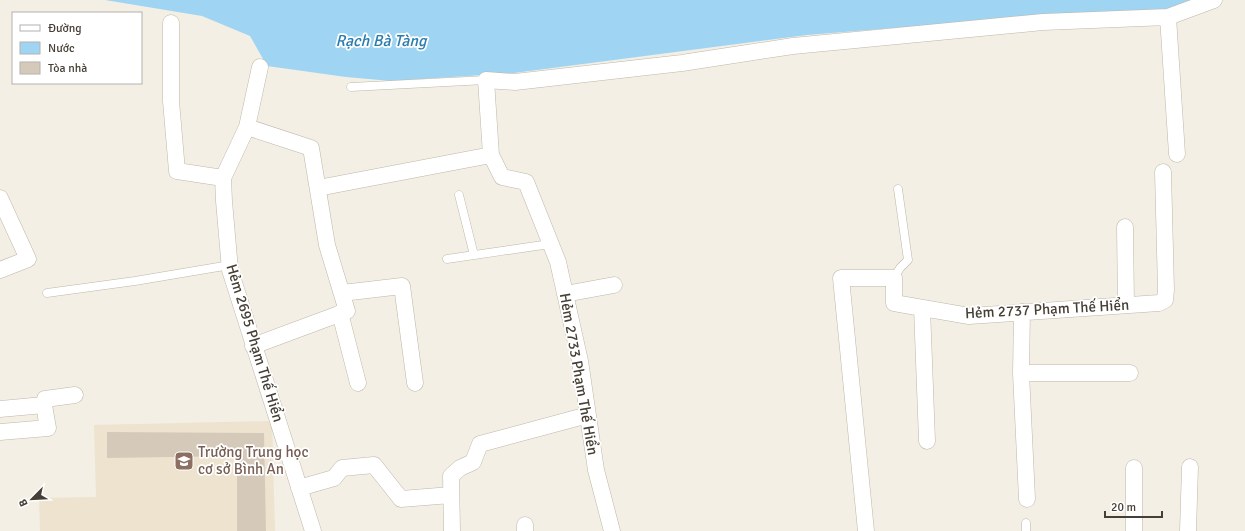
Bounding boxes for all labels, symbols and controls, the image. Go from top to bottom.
legend [12,12,142,84]
text: Đường [48,21,82,36]
water label: Rạch Bà Tàng [336,31,428,51]
text: Nước [48,41,75,56]
text: Tòa nhà [48,61,87,76]
street label: Hẻm 2695 Phạm Thế Hiển [222,262,288,424]
street label: Hẻm 2733 Phạm Thế Hiển [556,292,602,456]
street label: Hẻm 2737 Phạm Thế Hiển [964,296,1130,322]
place label: Trường Trung học cơ sở Bình An [198,443,308,478]
school or university icon: Trường Trung học cơ sở Bình An [173,450,195,472]
north arrow [12,479,52,519]
scale bar [1105,493,1162,519]
text: B [16,497,31,509]
text: 20 m [1111,500,1136,515]

